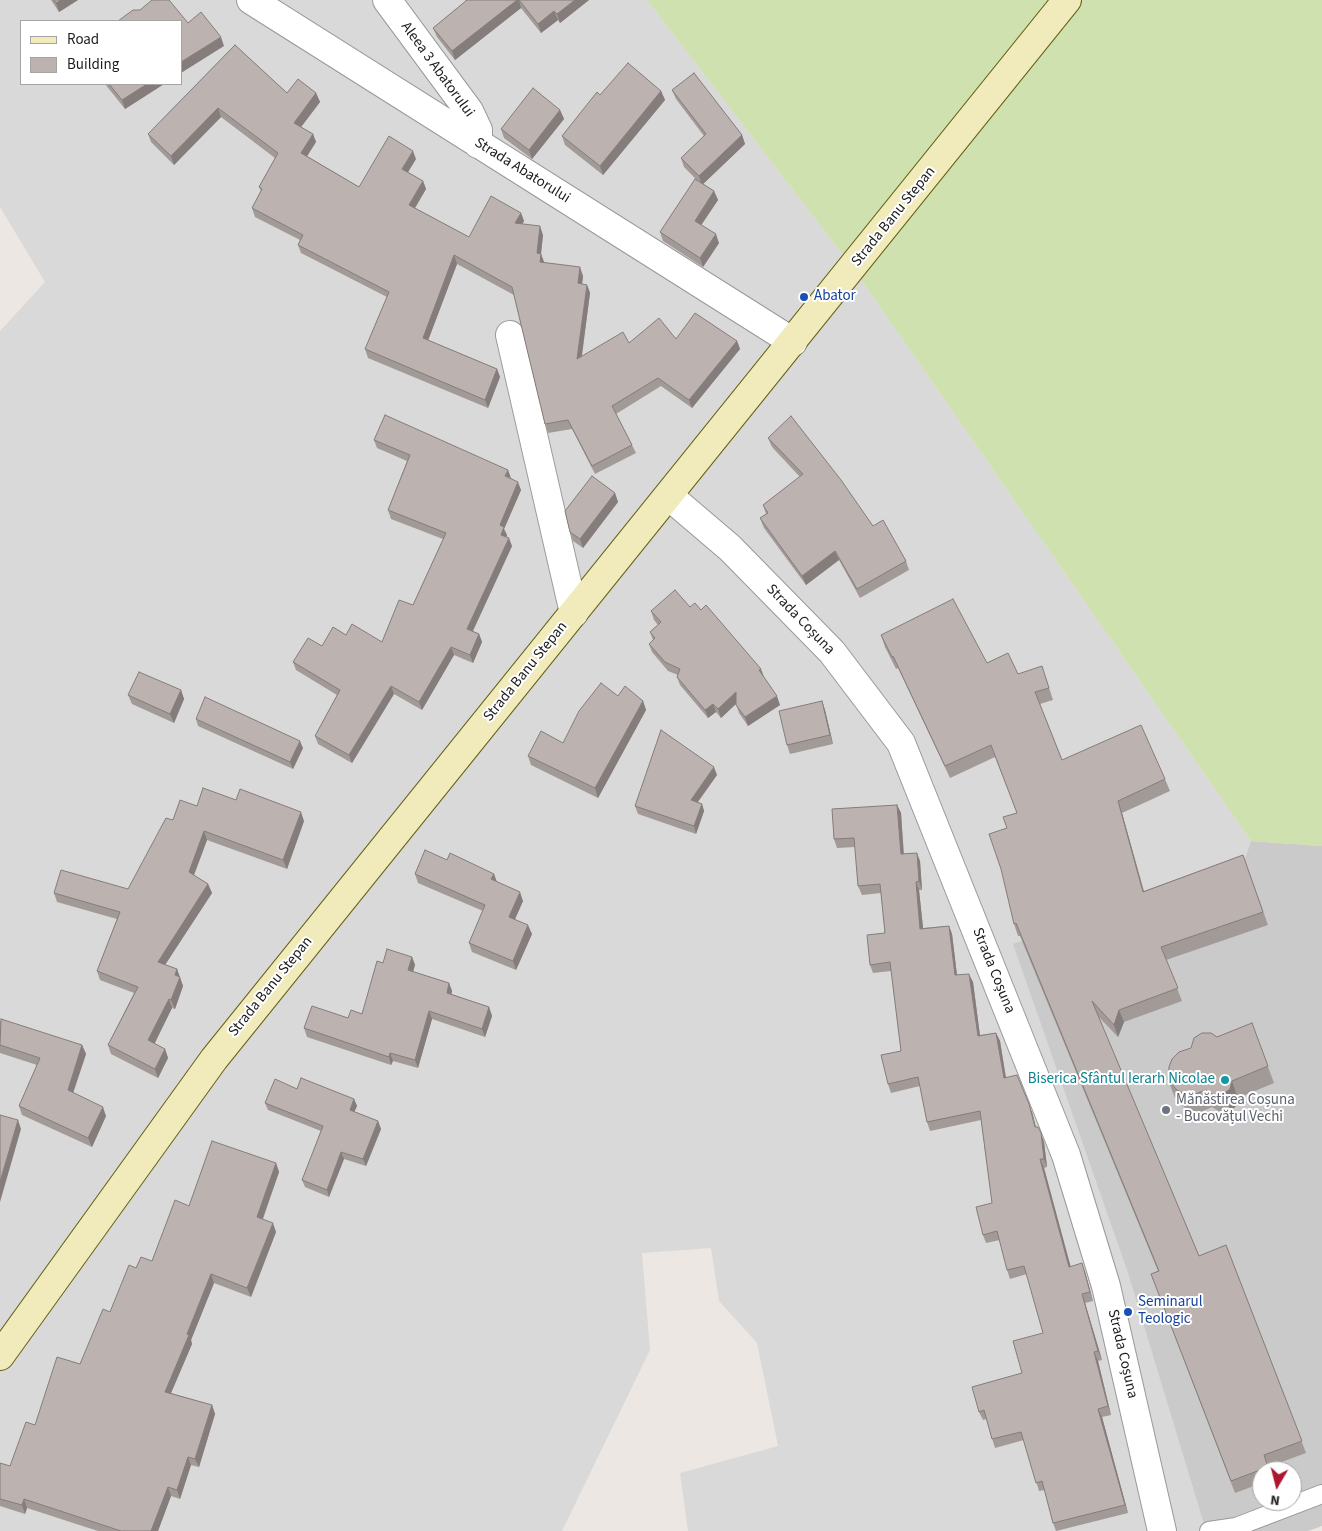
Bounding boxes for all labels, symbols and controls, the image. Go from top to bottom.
street label: Aleea 3 Abatorului [396,19,478,121]
legend [20,20,182,85]
text: Road [67,29,99,50]
text: Building [67,54,119,75]
street label: Strada Abatorului [471,134,573,208]
street label: Strada Banu Stepan [848,163,940,271]
place label: Abator [814,288,856,306]
marker: Abator [798,291,810,303]
street label: Strada Coșuna [762,581,838,659]
street label: Strada Banu Stepan [480,618,572,726]
street label: Strada Coșuna [968,925,1018,1017]
street label: Strada Banu Stepan [225,933,317,1041]
place label: Biserica Sfântul Ierarh Nicolae [1028,1071,1215,1089]
marker: Biserica Sfântul Ierarh Nicolae [1219,1074,1231,1086]
place label: Mănăstirea Coșuna - Bucovățul Vechi [1176,1092,1295,1127]
marker: Mănăstirea Coșuna - Bucovățul Vechi [1160,1104,1172,1116]
place label: Seminarul Teologic [1138,1294,1203,1329]
marker: Seminarul Teologic [1122,1306,1134,1318]
street label: Strada Coșuna [1103,1308,1141,1400]
north arrow [1252,1461,1302,1511]
text: N [1269,1489,1281,1510]

